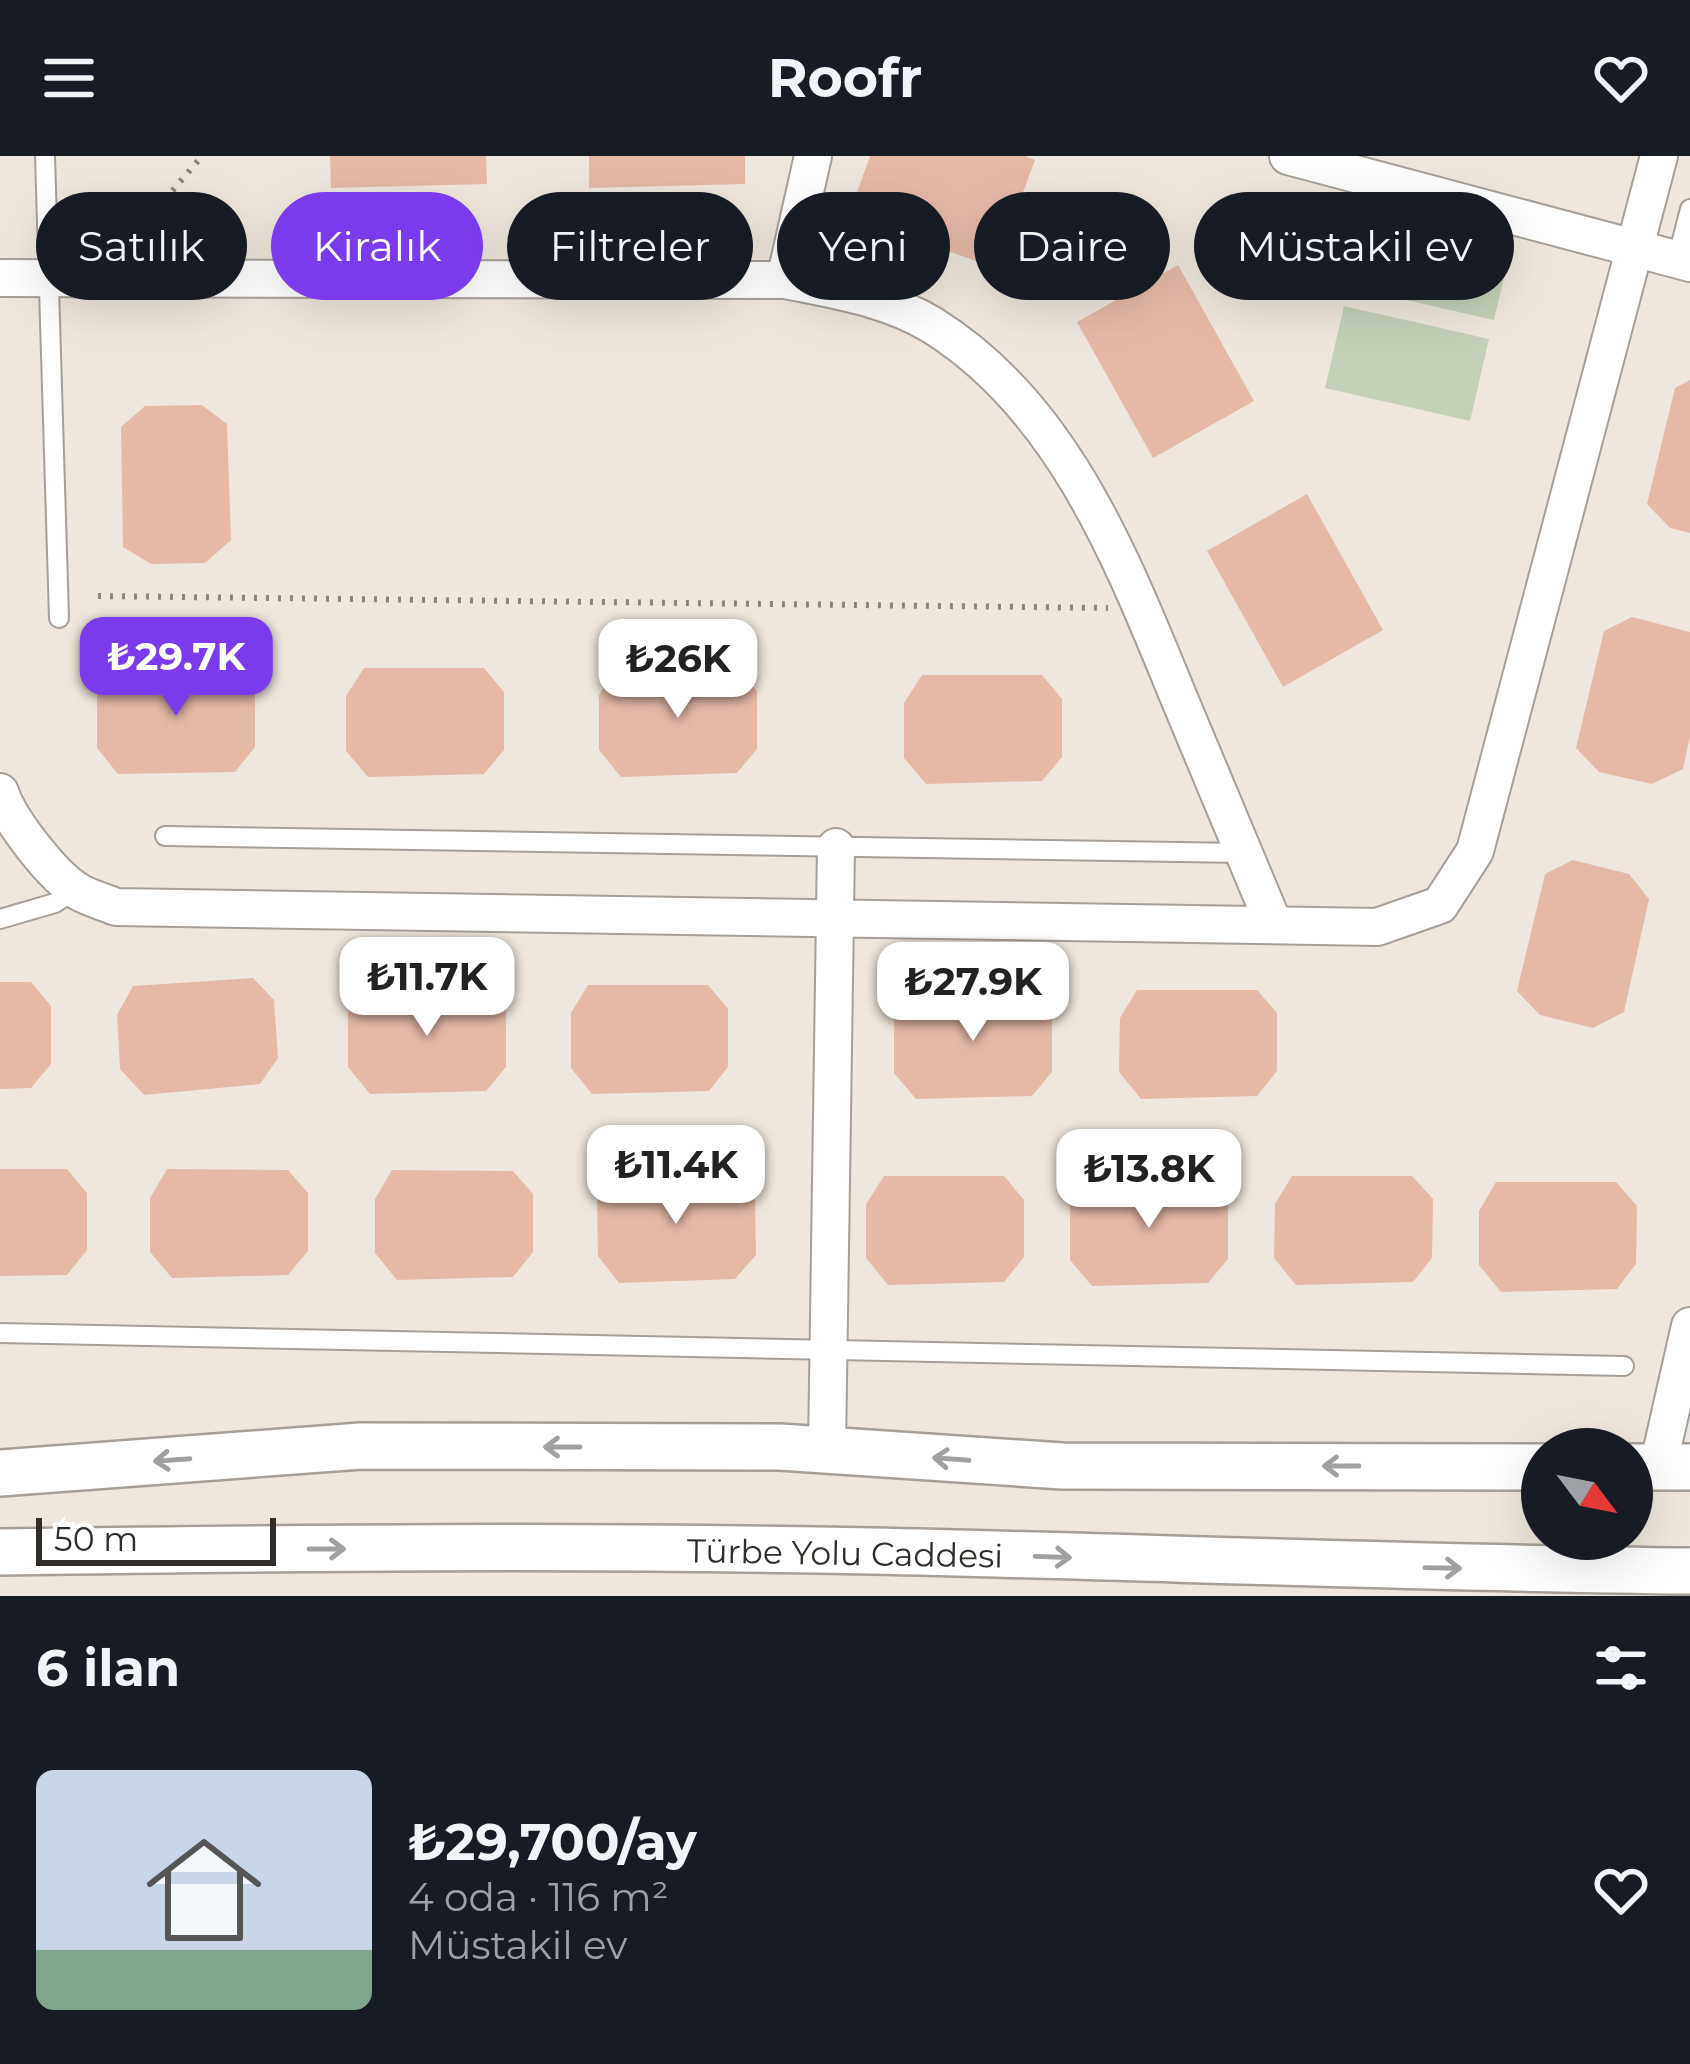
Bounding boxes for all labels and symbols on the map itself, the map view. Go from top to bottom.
pin: ₺29.7K [78,617,274,719]
pin: ₺26K [607,619,749,721]
pin: ₺11.7K [329,937,525,1039]
pin: ₺27.9K [875,942,1071,1044]
pin: ₺11.4K [578,1125,774,1227]
pin: ₺13.8K [1051,1129,1247,1231]
north arrow [1521,1428,1653,1560]
one-way arrow [543,1435,582,1458]
one-way arrow [932,1447,971,1470]
one-way arrow [153,1449,192,1472]
one-way arrow [1322,1455,1361,1477]
scale bar [36,1512,276,1565]
street label: Türbe Yolu Caddesi [687,1530,1003,1576]
one-way arrow [307,1538,346,1560]
one-way arrow [1033,1546,1072,1569]
one-way arrow [1423,1557,1462,1580]

